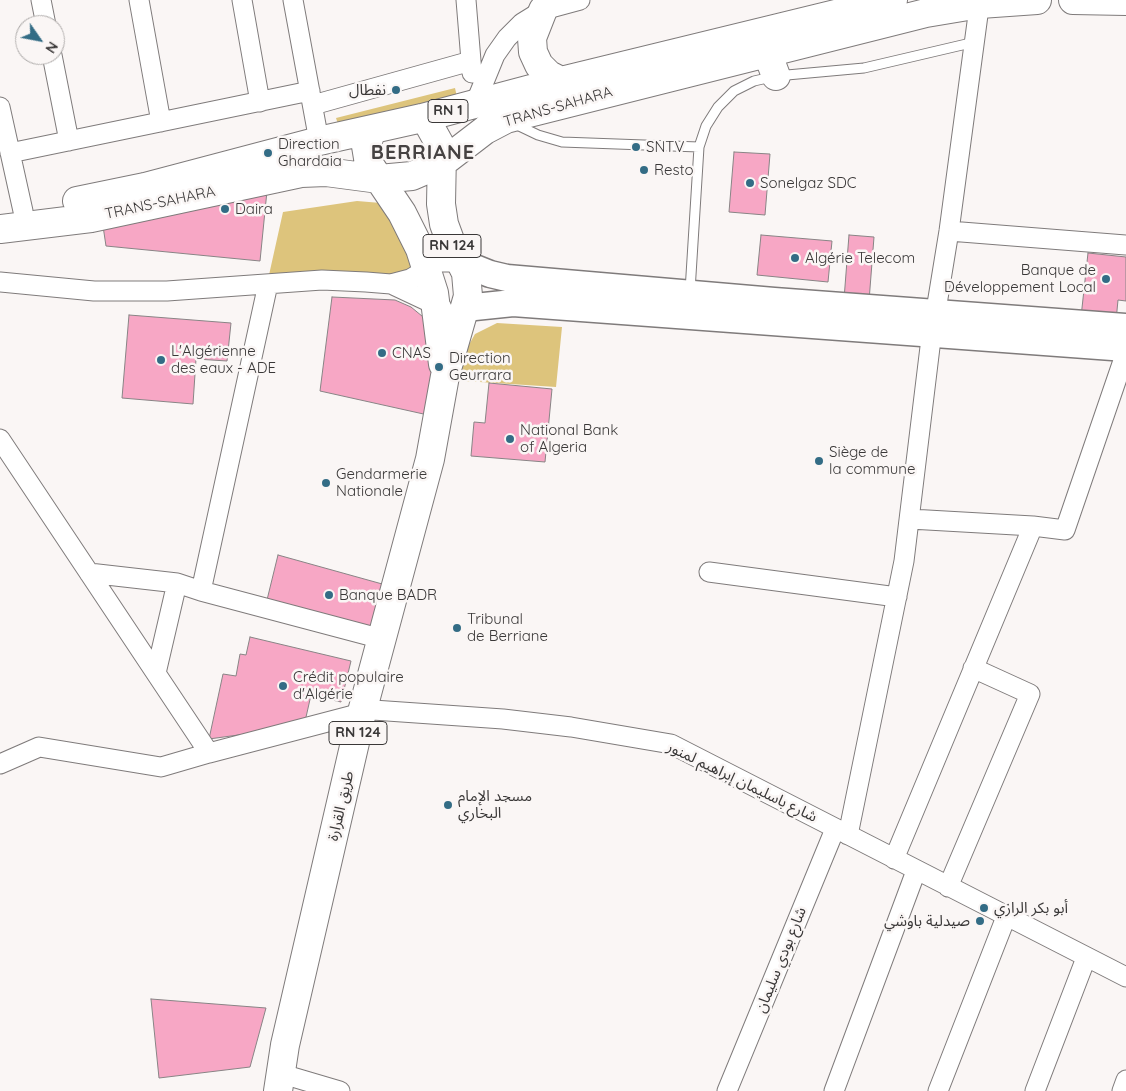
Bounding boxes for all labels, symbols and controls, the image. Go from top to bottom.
north arrow [15,15,65,65]
text: N [41,38,62,57]
place label: نفطال [349,81,386,99]
street label: TRANS-SAHARA [501,83,615,131]
marker: نفطال [390,84,402,96]
road number: RN 1 [428,100,468,122]
place label: Direction Ghardaia [278,135,342,170]
place label: SNTV [646,138,685,156]
district label: BERRIANE [370,141,476,165]
marker: SNTV [630,141,642,153]
marker: Direction Ghardaia [262,147,274,159]
place label: Resto [654,161,694,179]
marker: Resto [638,164,650,176]
place label: Sonelgaz SDC [760,174,857,192]
marker: Sonelgaz SDC [744,177,756,189]
street label: TRANS-SAHARA [103,183,217,223]
place label: Daira [235,200,273,218]
marker: Daira [219,203,231,215]
road number: RN 124 [423,235,481,258]
place label: Algérie Telecom [805,249,915,267]
marker: Algérie Telecom [789,252,801,264]
place label: Banque de Développement Local [944,261,1096,296]
marker: Banque de Développement Local [1100,273,1112,285]
place label: L'Algérienne des eaux - ADE [171,342,276,377]
place label: CNAS [392,344,431,362]
marker: CNAS [376,347,388,359]
place label: Direction Geurrara [449,349,512,384]
marker: L'Algérienne des eaux - ADE [155,354,167,366]
marker: Direction Geurrara [433,361,445,373]
place label: National Bank of Algeria [520,421,618,456]
marker: National Bank of Algeria [504,433,516,445]
place label: Siège de la commune [829,443,916,478]
marker: Siège de la commune [813,455,825,467]
place label: Gendarmerie Nationale [336,465,427,500]
marker: Gendarmerie Nationale [320,477,332,489]
place label: Banque BADR [339,586,437,604]
marker: Banque BADR [323,589,335,601]
place label: Tribunal de Berriane [467,610,548,645]
marker: Tribunal de Berriane [451,622,463,634]
place label: Crédit populaire d'Algérie [293,668,404,703]
marker: Crédit populaire d'Algérie [277,680,289,692]
road number: RN 124 [329,721,387,744]
street label: شارع باسليمان إبراهيم لمنور [664,738,820,826]
street label: طريق القرارة [324,769,358,843]
place label: مسجد الإمام البخاري [458,787,532,822]
marker: مسجد الإمام البخاري [442,799,454,811]
place label: أبو بكر الرازي [994,899,1068,917]
marker: أبو بكر الرازي [978,902,990,914]
street label: شارع بودي سليمان [752,905,810,1015]
place label: صيدلية باوشي [884,912,970,930]
marker: صيدلية باوشي [974,915,986,927]

